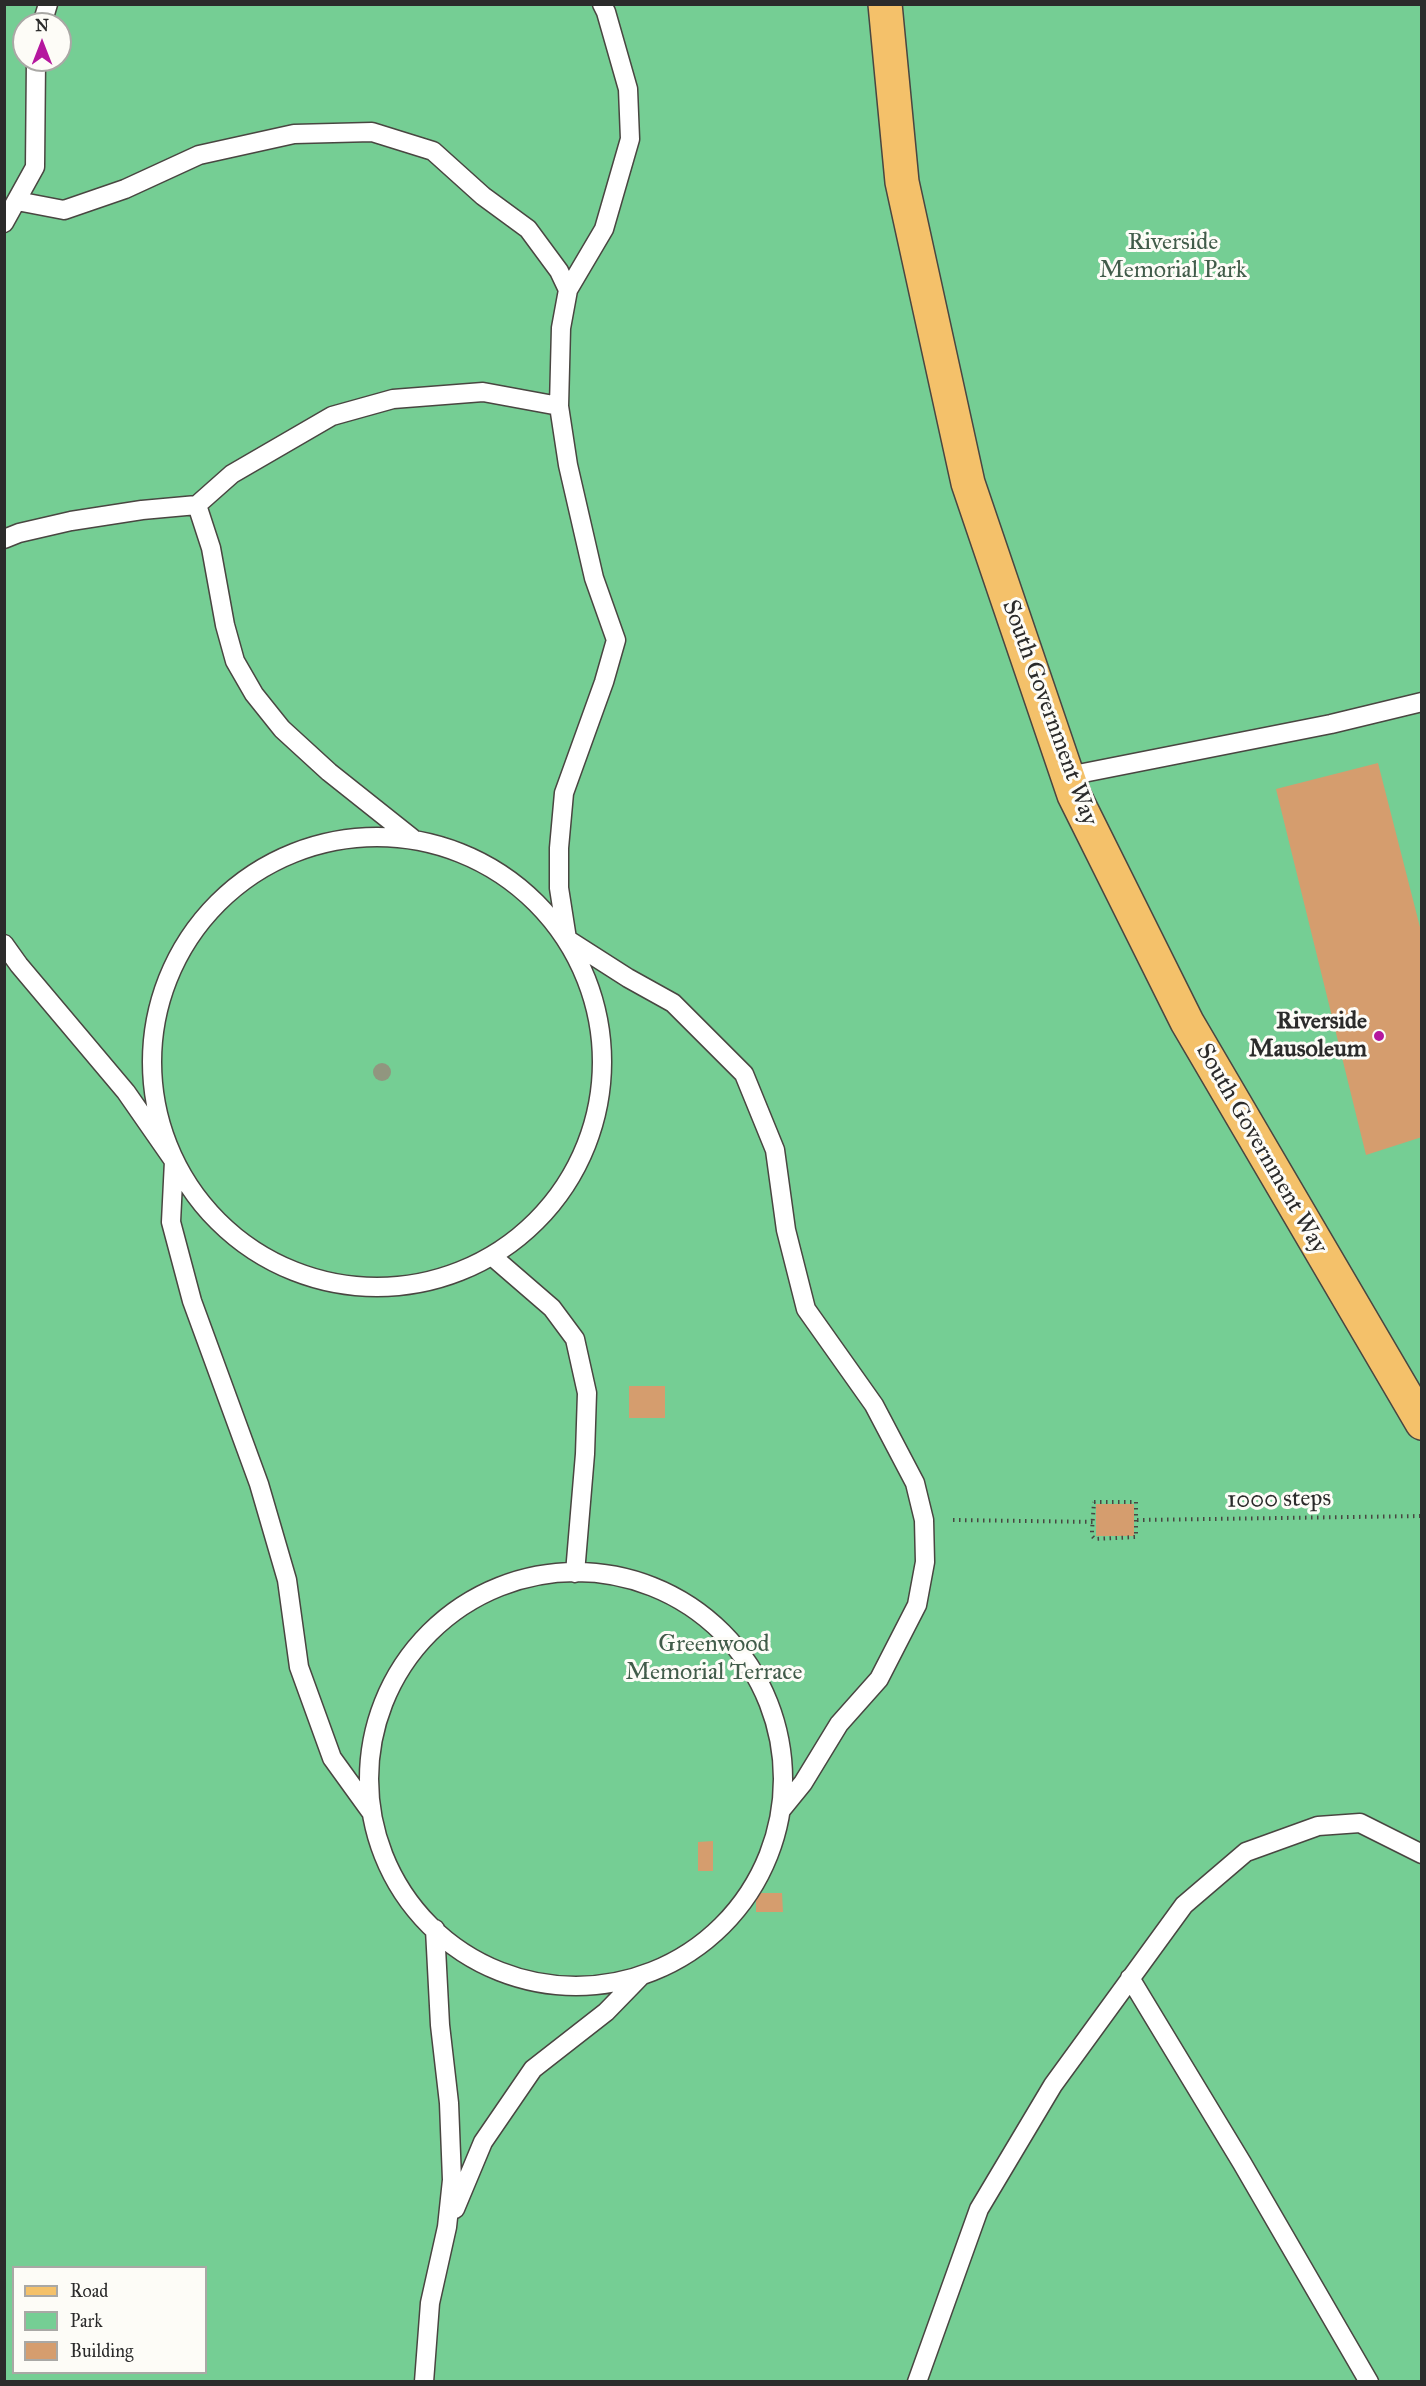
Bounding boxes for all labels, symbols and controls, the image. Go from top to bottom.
north arrow [12,12,72,72]
text: N [35,16,49,35]
park label: Riverside Memorial Park [1099,229,1247,285]
street label: South Government Way [995,596,1103,830]
place label: Riverside Mausoleum [1249,1008,1367,1064]
marker: Riverside Mausoleum [1372,1029,1386,1043]
street label: South Government Way [1189,1039,1333,1259]
street label: 1000 steps [1227,1485,1331,1515]
park label: Greenwood Memorial Terrace [626,1631,802,1687]
legend [12,2266,207,2374]
text: Road [70,2280,108,2302]
text: Park [70,2310,103,2332]
text: Building [70,2340,133,2362]

